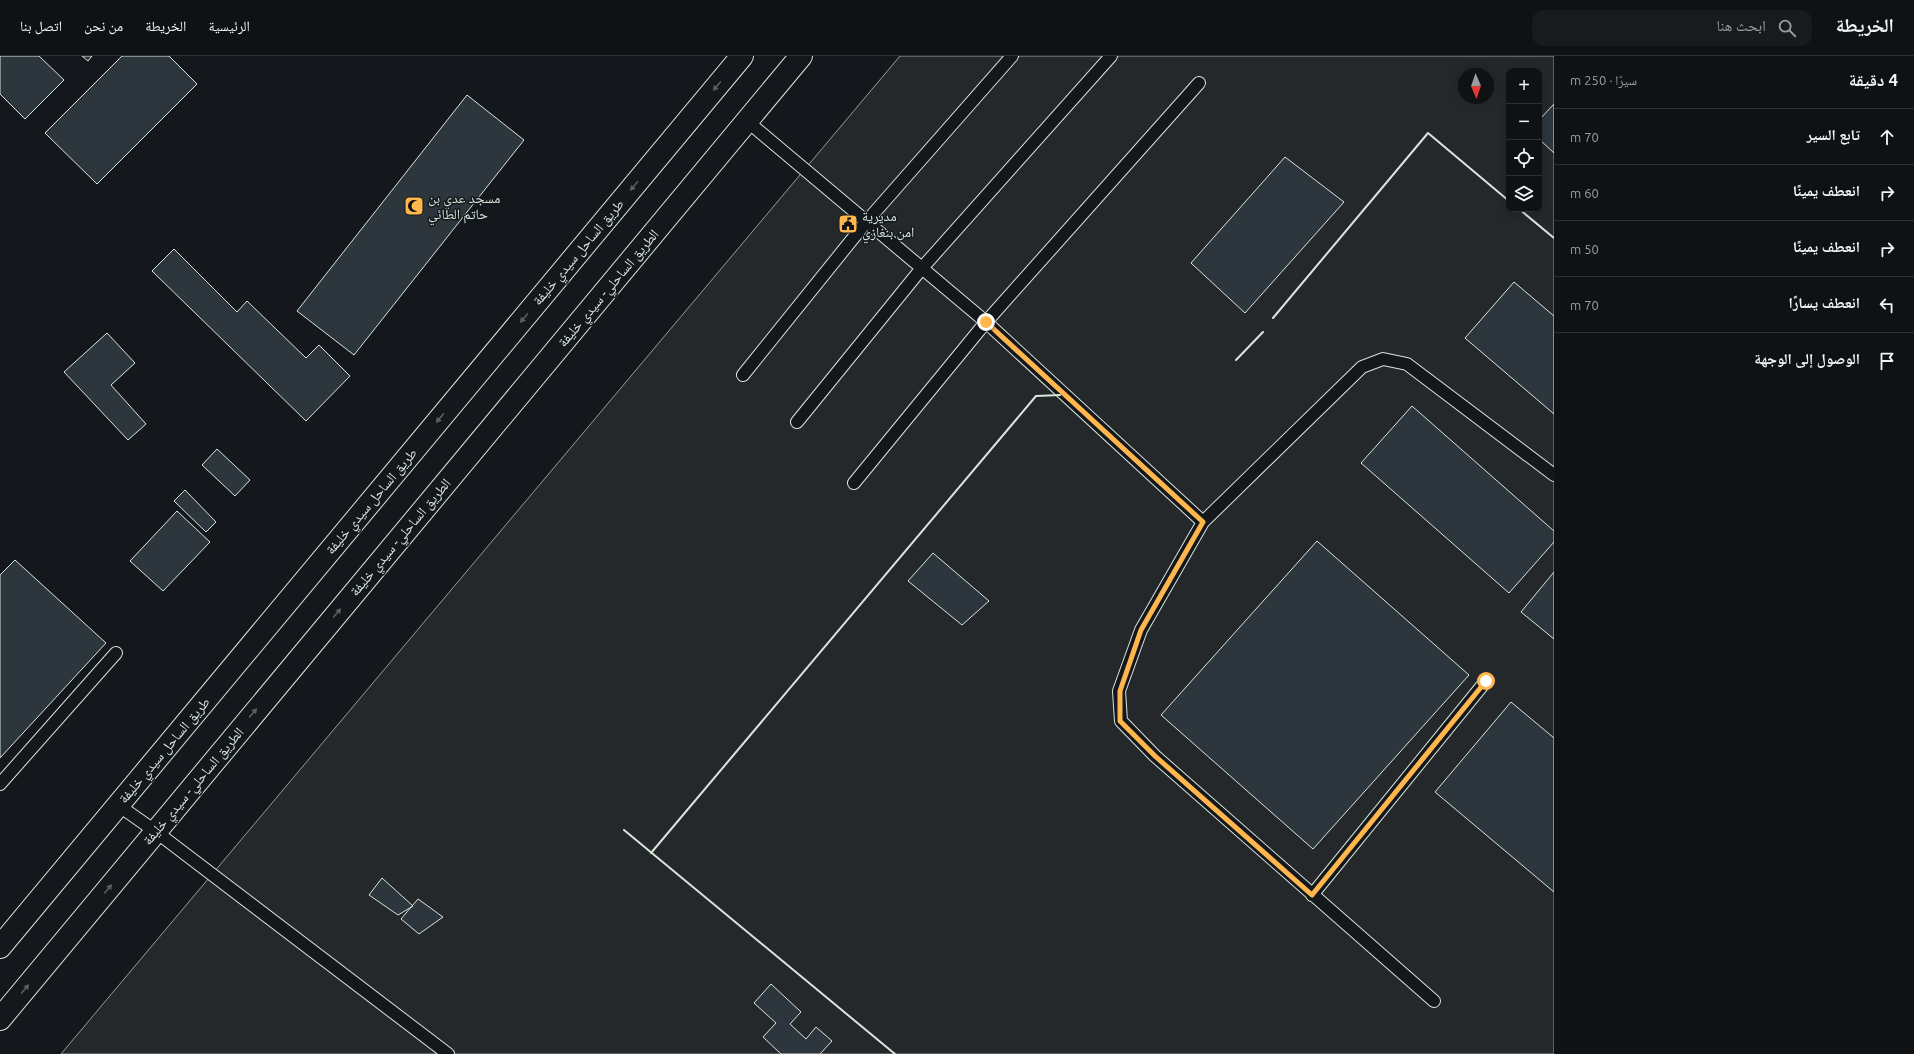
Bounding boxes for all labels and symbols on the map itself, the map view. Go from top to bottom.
north arrow [1458,68,1494,104]
one-way arrow [712,81,721,91]
one-way arrow [629,180,638,191]
place label: مسجد عدي بن حاتم الطائي [428,190,500,226]
mosque icon: مسجد عدي بن حاتم الطائي [403,195,425,217]
street label: طريق الساحل سيدي خليفة [529,196,630,310]
place label: مديرية امن بنغازي [862,208,914,244]
public building icon: مديرية امن بنغازي [837,213,859,235]
street label: الطريق الساحلي- سيدي خليفة [554,226,664,352]
one-way arrow [519,313,528,323]
route end [977,313,995,331]
one-way arrow [436,413,445,423]
street label: طريق الساحل سيدي خليفة [322,445,423,559]
street label: الطريق الساحلي- سيدي خليفة [346,475,456,601]
one-way arrow [332,608,341,619]
route start [1477,672,1495,690]
street label: طريق الساحل سيدي خليفة [115,694,216,808]
one-way arrow [249,708,258,719]
street label: الطريق الساحلي- سيدي خليفة [139,724,249,850]
one-way arrow [103,883,112,894]
one-way arrow [20,984,29,994]

